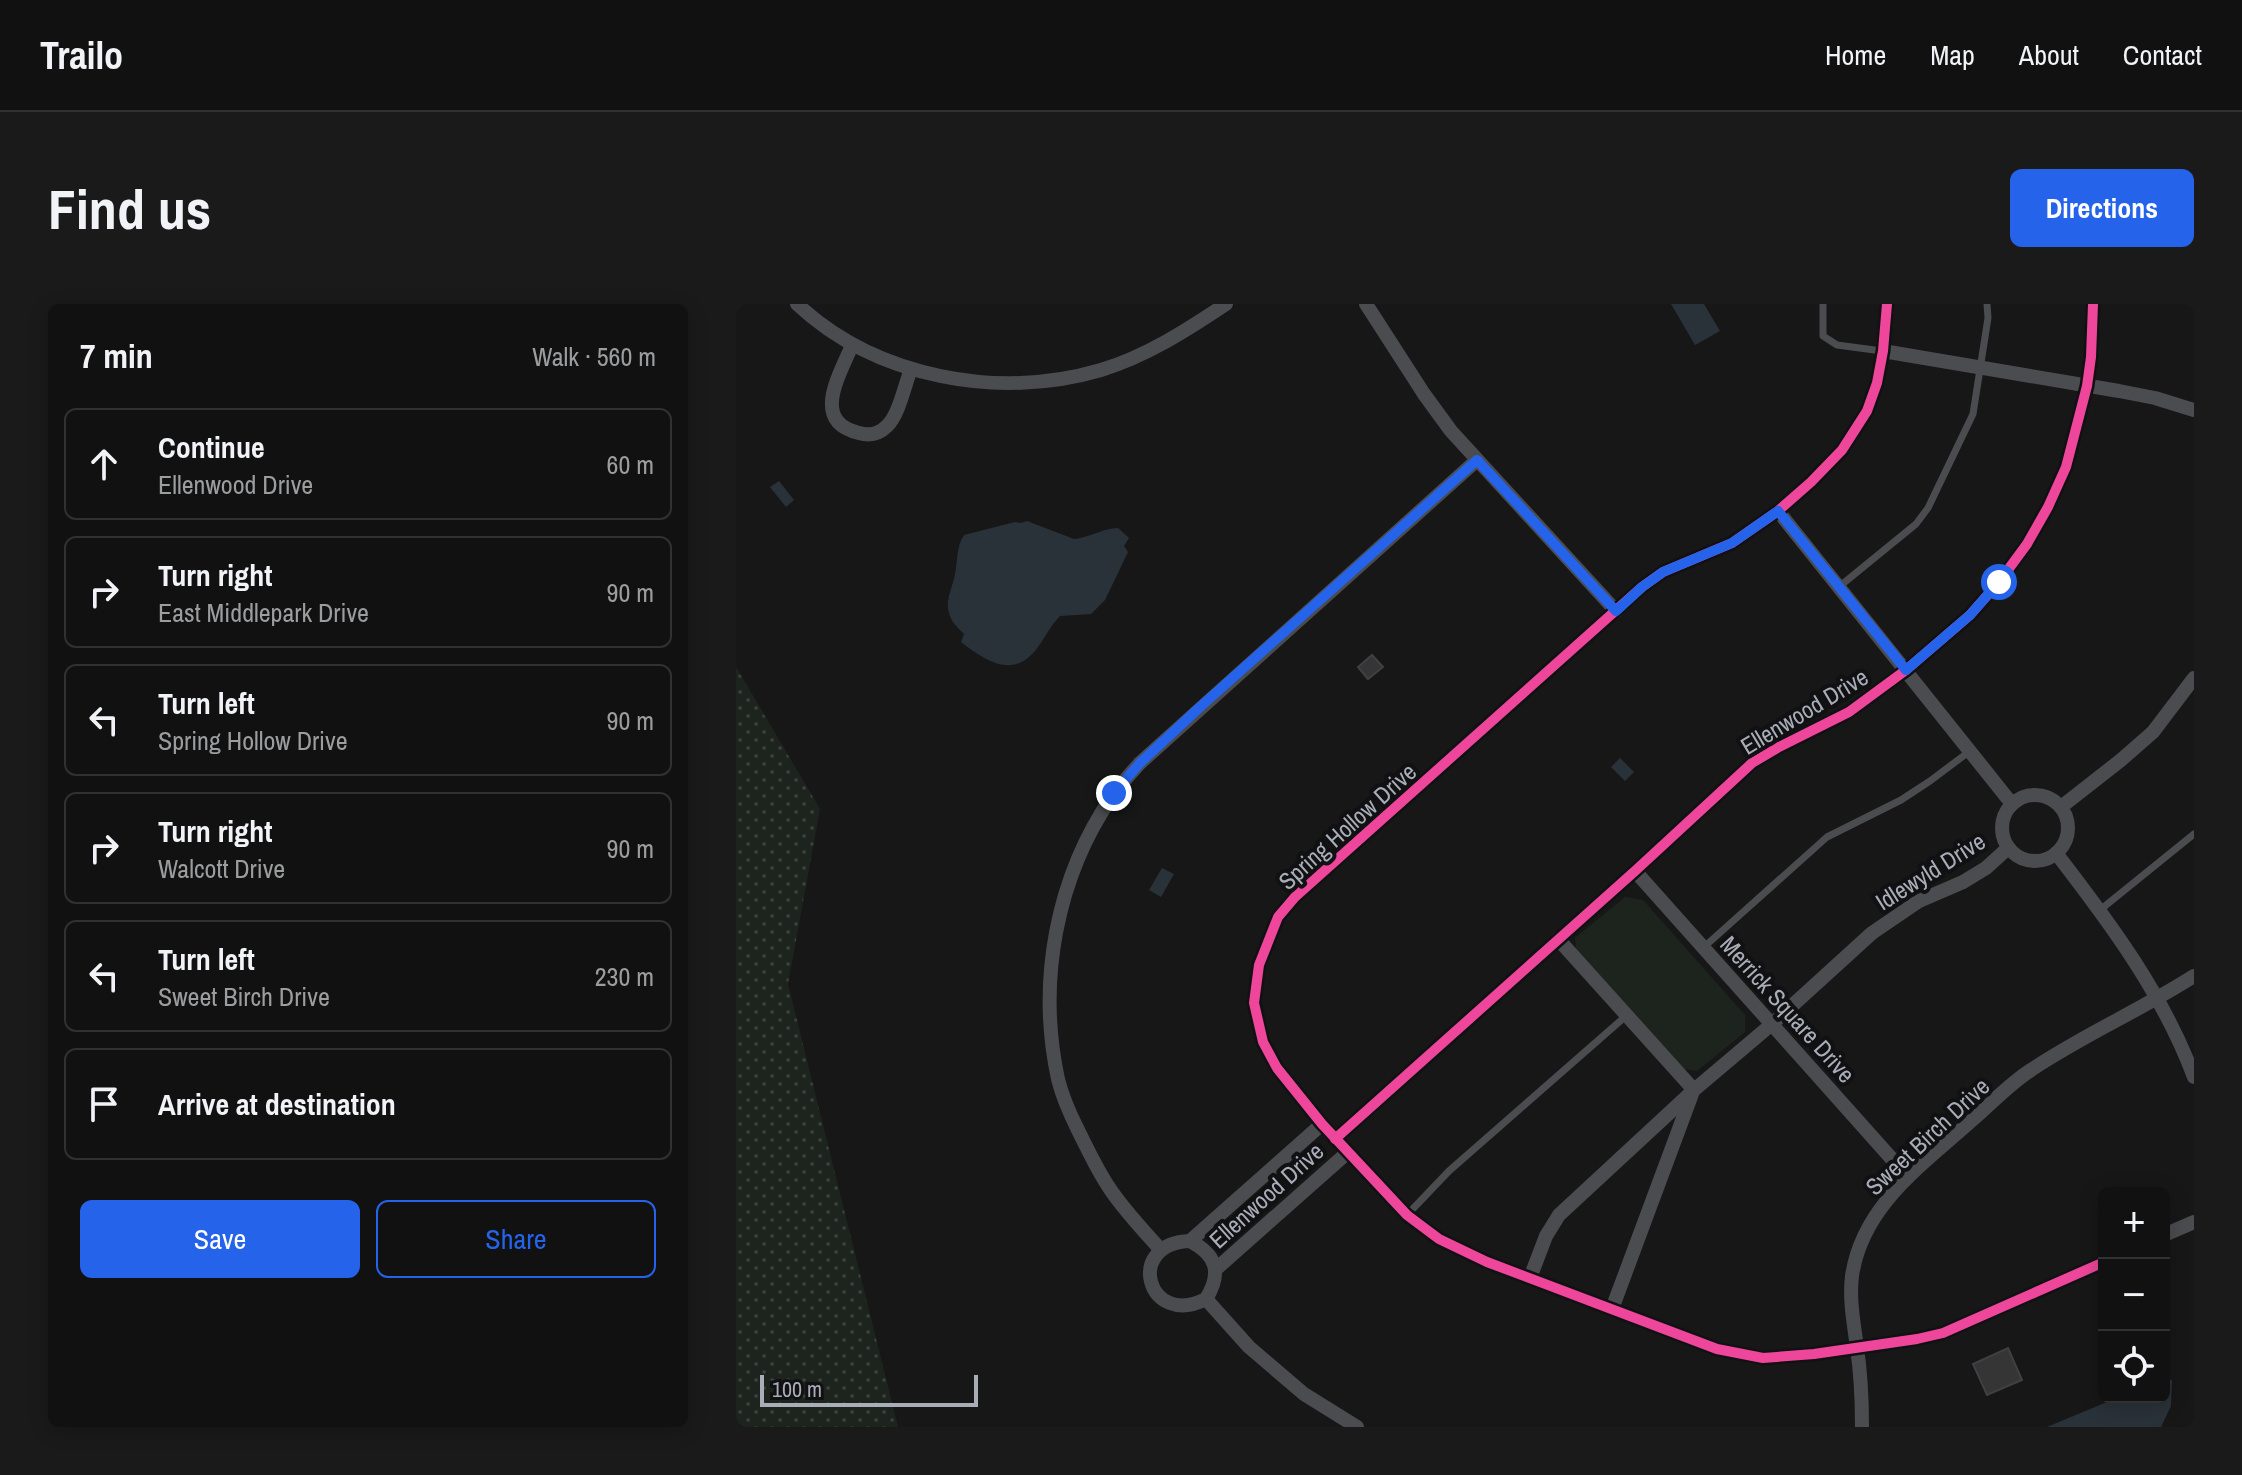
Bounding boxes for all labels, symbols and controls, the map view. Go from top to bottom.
text: Trailo [40,30,123,81]
text: Home [1825,36,1886,74]
text: Map [1930,36,1975,74]
text: About [2019,36,2079,74]
text: Contact [2123,36,2202,74]
button: Directions [2010,169,2194,247]
text: Find us [48,171,211,246]
text: 7 min [80,333,153,379]
text: Walk · 560 m [532,339,656,374]
text: Continue [158,427,265,467]
icon: ahead [82,442,126,486]
text: 60 m [607,447,654,482]
text: Ellenwood Drive [158,467,313,502]
text: Turn right [158,555,272,595]
route start [1981,564,2017,600]
icon: right [82,570,126,614]
text: 90 m [607,575,654,610]
text: East Middlepark Drive [158,595,369,630]
street label: Ellenwood Drive [1734,660,1874,762]
text: Turn left [158,683,255,723]
icon: left [82,698,126,742]
text: 90 m [607,703,654,738]
text: Spring Hollow Drive [158,723,348,758]
street label: Spring Hollow Drive [1271,756,1423,896]
route end [1096,775,1132,811]
text: Turn right [158,811,272,851]
street label: Idlewyld Drive [1869,825,1991,917]
icon: right [82,826,126,870]
text: 90 m [607,831,654,866]
text: Walcott Drive [158,851,285,886]
street label: Merrick Square Drive [1714,929,1862,1089]
text: Turn left [158,939,255,979]
icon: left [82,954,126,998]
text: 230 m [595,959,654,994]
text: Sweet Birch Drive [158,979,330,1014]
street label: Sweet Birch Drive [1858,1070,1996,1202]
icon: arrive [82,1082,126,1126]
text: Arrive at destination [158,1084,396,1124]
street label: Ellenwood Drive [1202,1135,1330,1255]
map controls [2098,1187,2170,1403]
button: + [2098,1187,2170,1259]
button: Save [80,1200,360,1278]
button: Share [376,1200,656,1278]
button: − [2098,1259,2170,1331]
button: locate [2098,1331,2170,1403]
scale bar [760,1371,978,1407]
text: 100 m [772,1374,822,1404]

